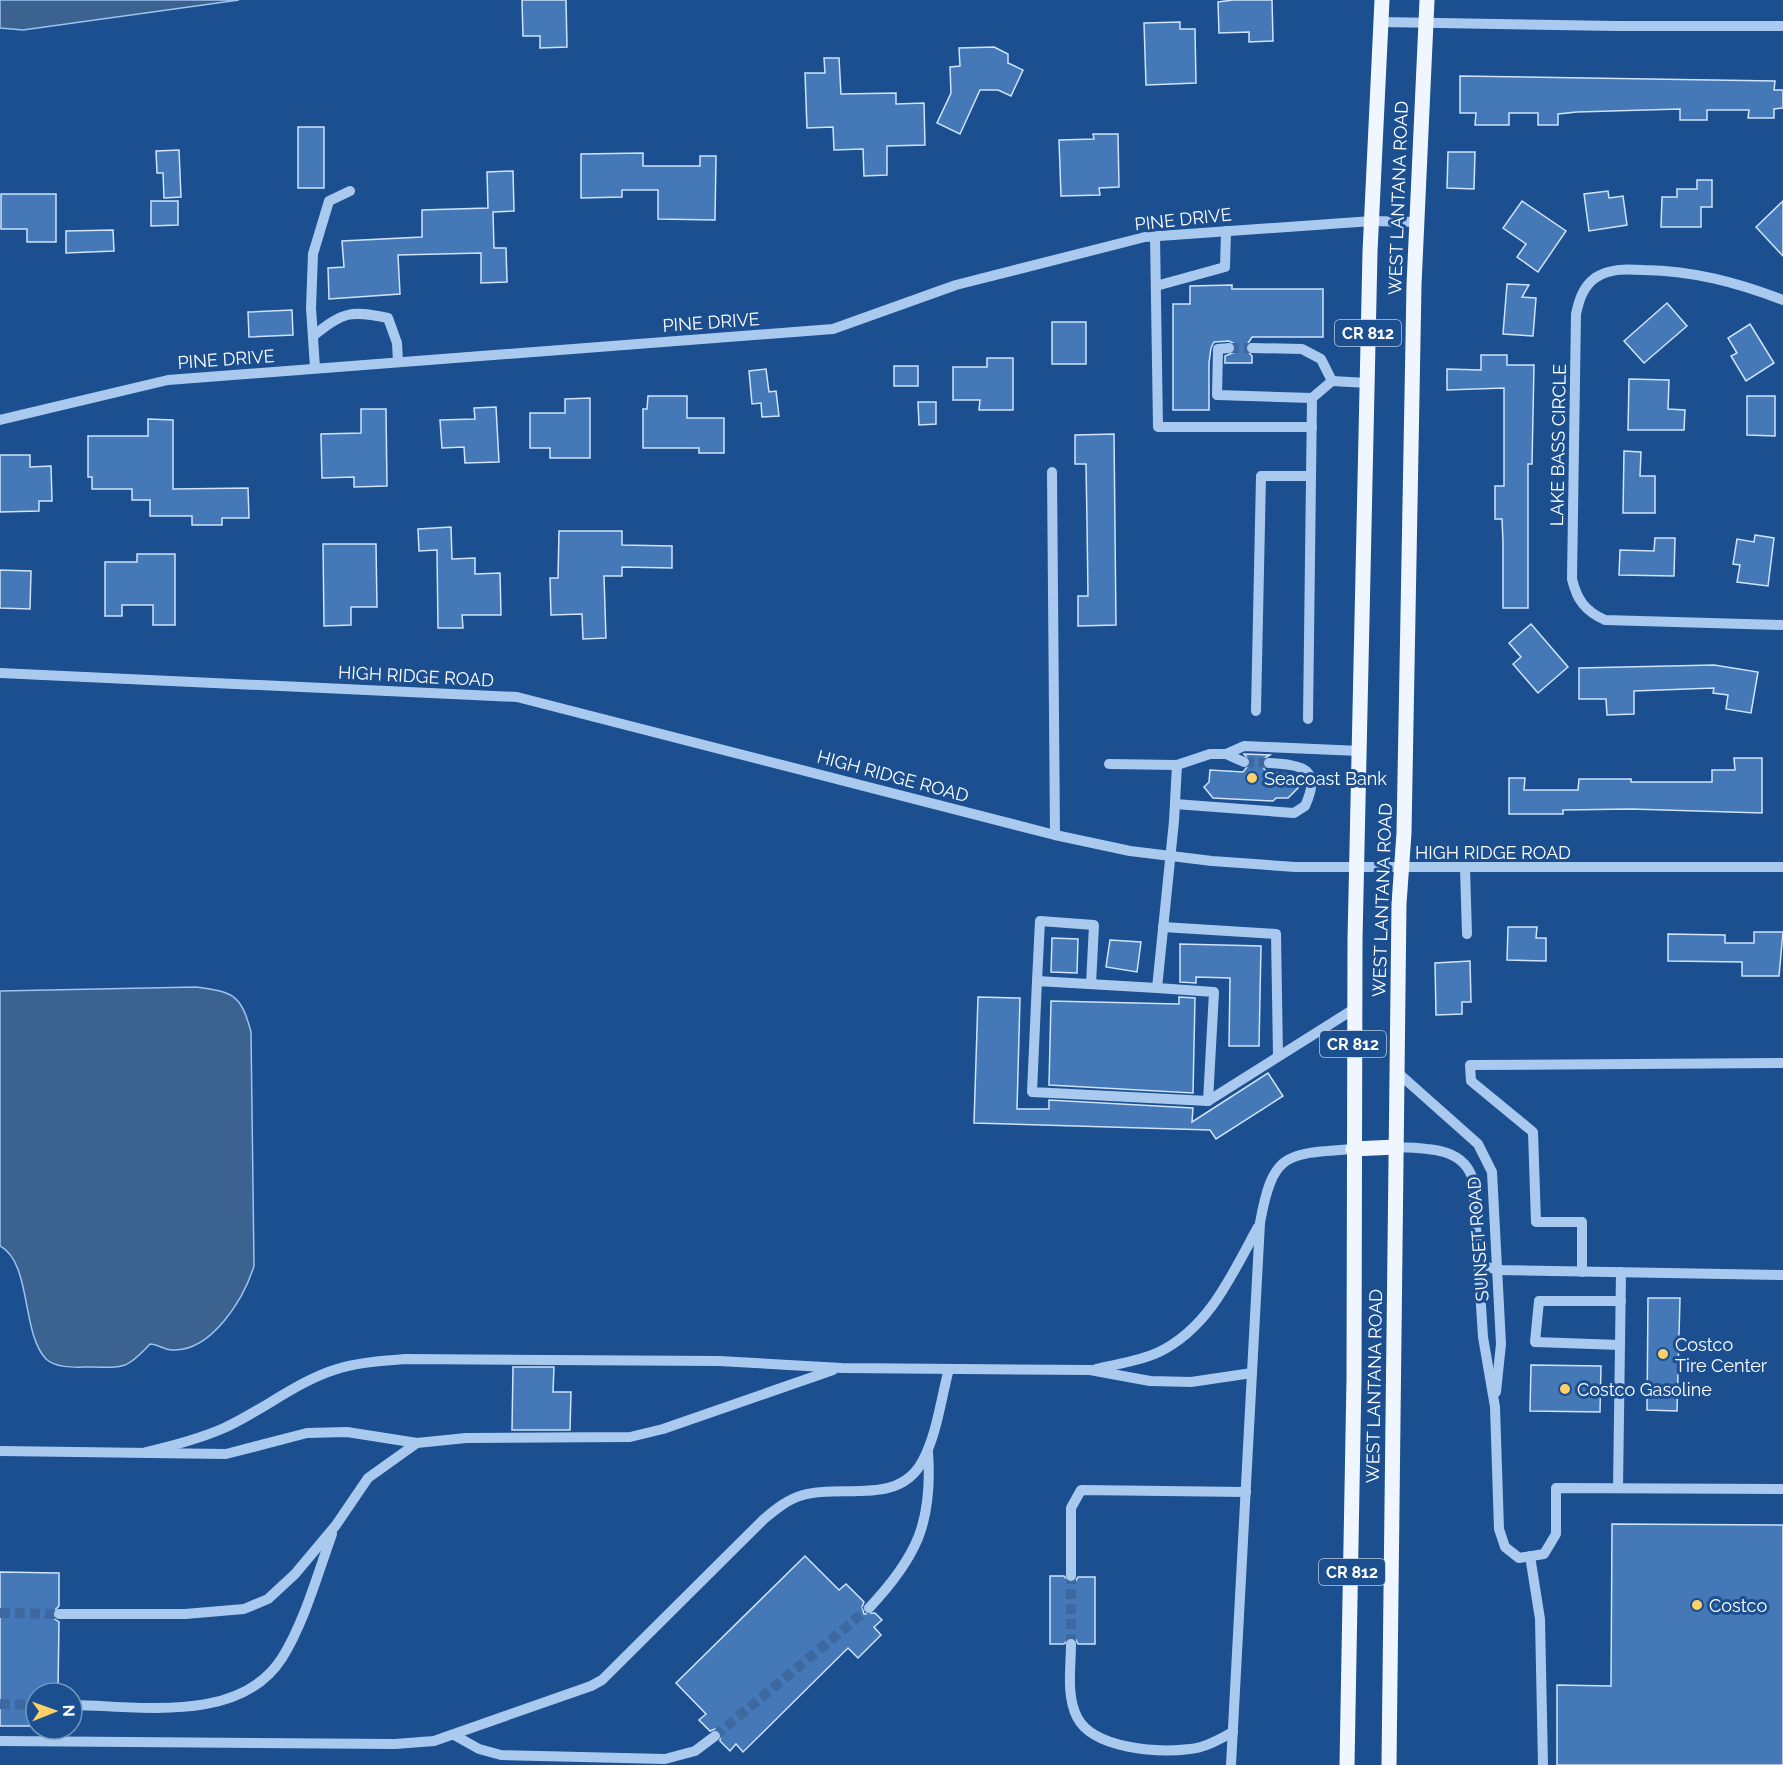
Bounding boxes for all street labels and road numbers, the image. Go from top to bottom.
street label: WEST LANTANA ROAD [1384,101,1412,295]
street label: PINE DRIVE [1133,203,1233,235]
street label: PINE DRIVE [662,308,760,336]
road number: CR 812 [1335,320,1401,346]
street label: PINE DRIVE [177,345,275,373]
street label: LAKE BASS CIRCLE [1546,364,1570,526]
street label: HIGH RIDGE ROAD [338,661,495,691]
street label: HIGH RIDGE ROAD [815,746,971,806]
street label: WEST LANTANA ROAD [1368,803,1396,997]
street label: HIGH RIDGE ROAD [1415,842,1571,863]
road number: CR 812 [1320,1031,1386,1057]
street label: SUNSET ROAD [1463,1176,1493,1302]
street label: WEST LANTANA ROAD [1362,1289,1386,1483]
road number: CR 812 [1319,1559,1385,1585]

